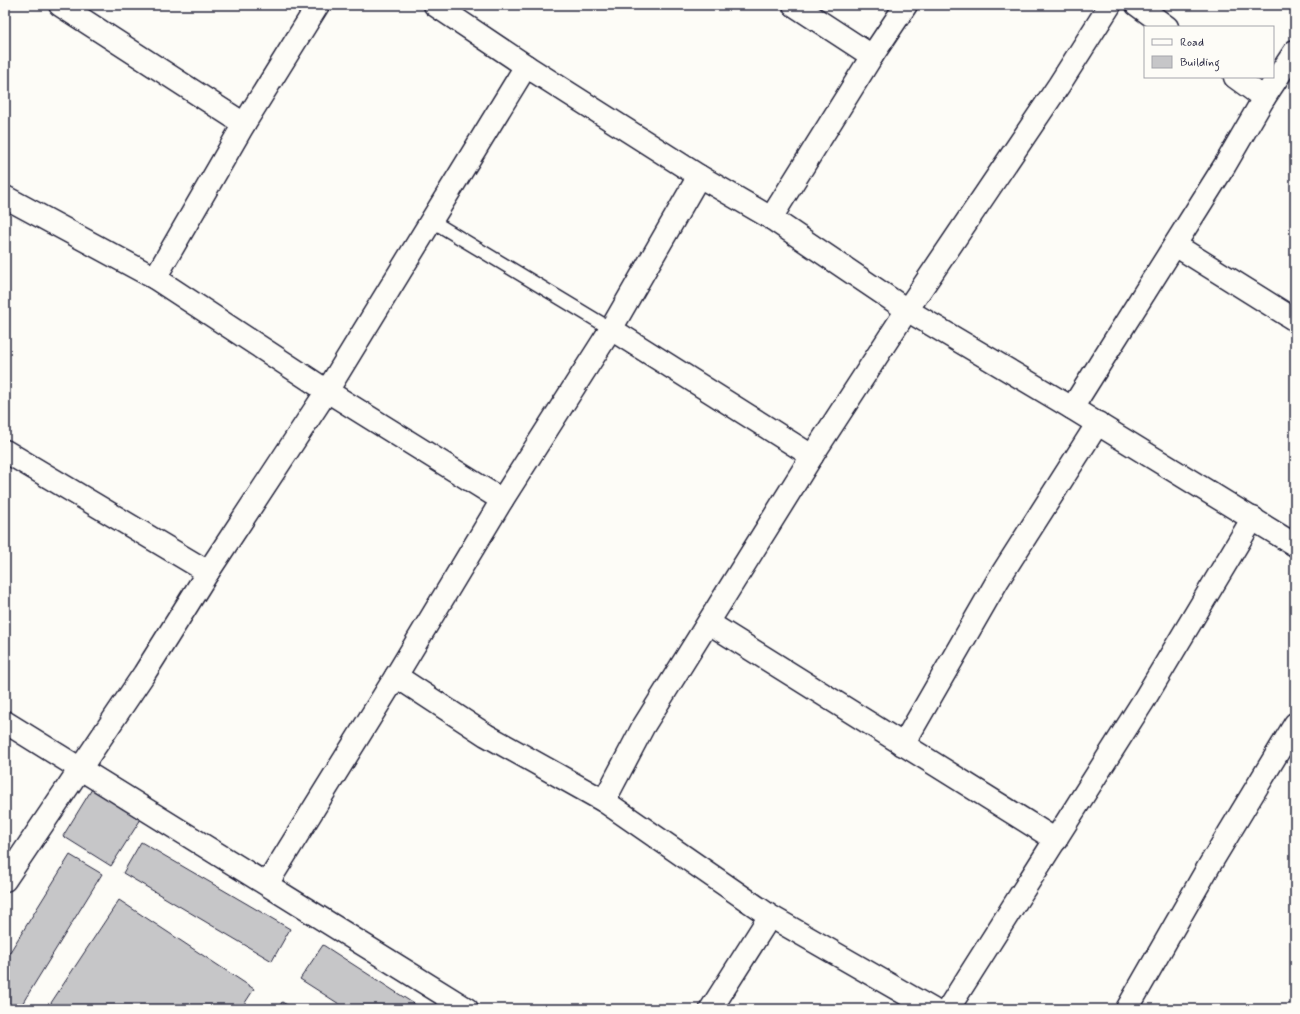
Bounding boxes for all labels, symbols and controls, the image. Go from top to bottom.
legend [1144,26,1274,78]
text: Road [1180,35,1204,51]
text: Building [1180,55,1220,72]

